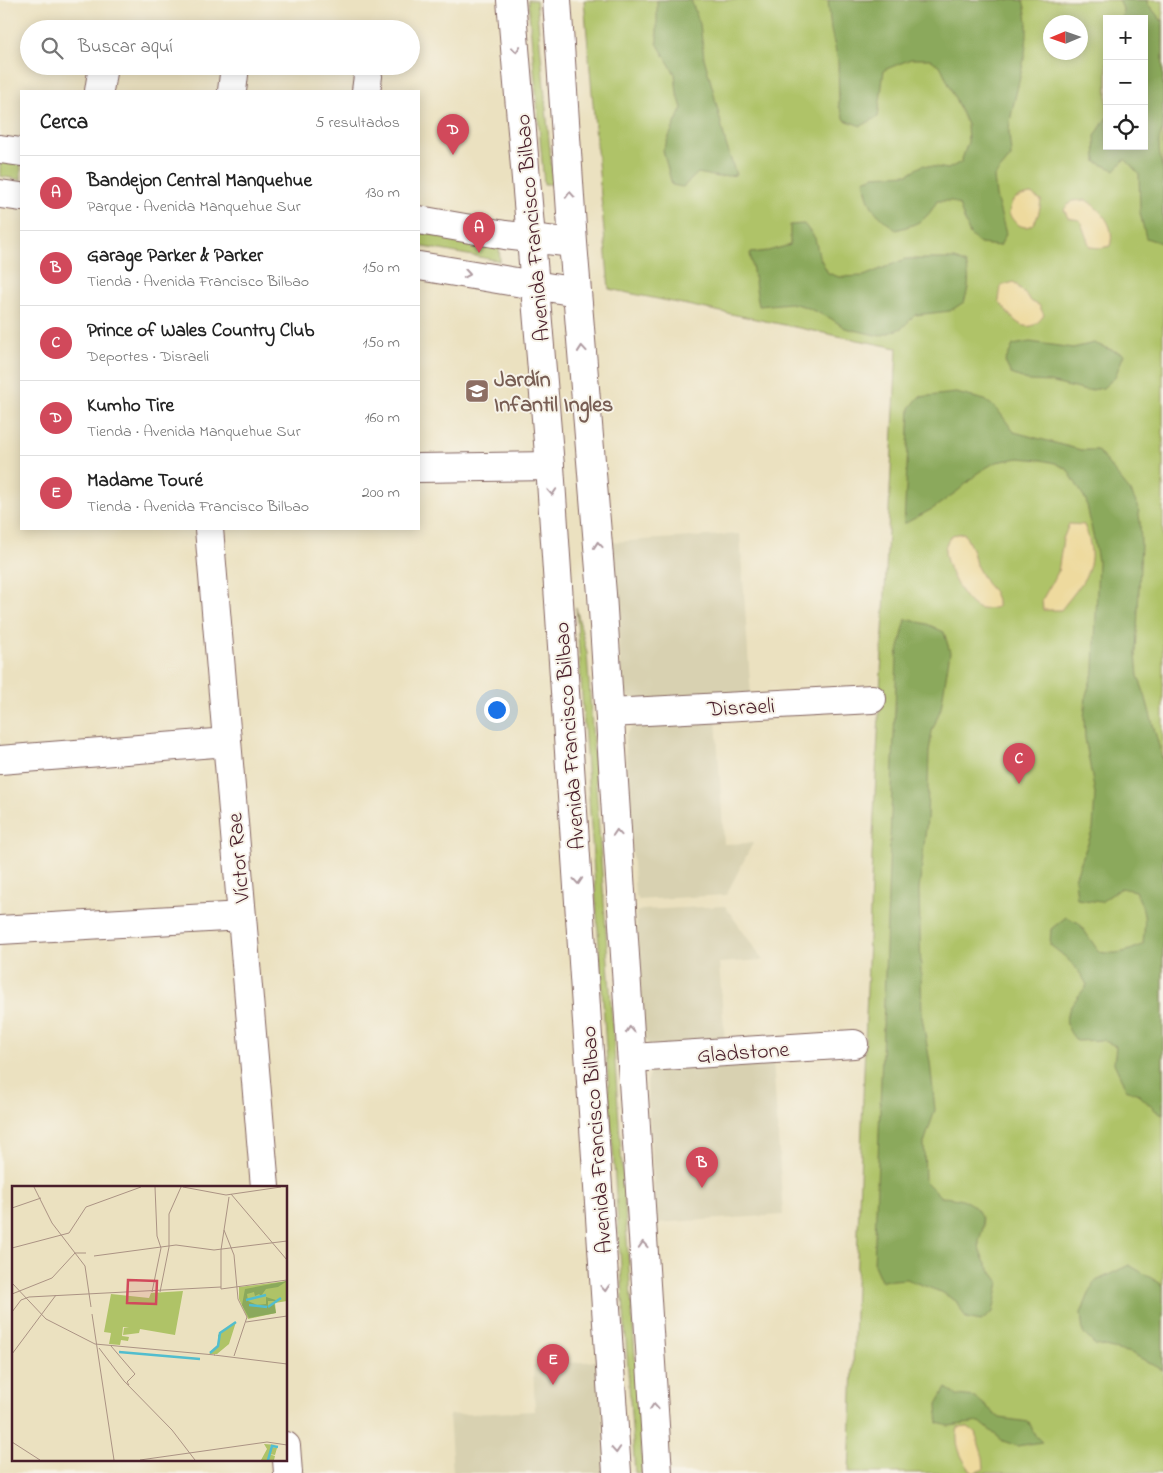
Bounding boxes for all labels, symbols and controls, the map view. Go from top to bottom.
north arrow [1043,15,1088,60]
map controls [1103,15,1148,150]
button: + [1103,15,1148,60]
search box [20,20,420,75]
icon: search [38,34,66,62]
text: Buscar aquí [78,34,173,61]
one-way arrow [510,45,521,53]
button: − [1103,60,1148,105]
button: locate [1103,105,1148,150]
text: Cerca [40,108,88,138]
text: 5 resultados [315,111,400,135]
street label: Avenida Francisco Bilbao [508,113,560,343]
pin: D [437,114,469,155]
text: Bandejon Central Manquehue [87,168,312,195]
text: A [51,181,61,205]
text: 130 m [365,181,400,205]
one-way arrow [564,191,575,199]
text: Parque · Avenida Manquehue Sur [87,195,301,219]
pin: A [463,212,495,253]
text: Garage Parker & Parker [87,243,263,270]
text: B [51,256,61,280]
text: 150 m [362,256,400,280]
one-way arrow [462,269,471,279]
text: Tienda · Avenida Francisco Bilbao [87,270,309,294]
text: Prince of Wales Country Club [87,318,314,345]
text: C [52,331,60,355]
text: 150 m [362,331,400,355]
one-way arrow [576,344,587,352]
text: Deportes · Disraeli [87,345,209,369]
place label: Jardín Infantil Ingles [494,365,613,423]
school or university icon: Jardín Infantil Ingles [464,378,490,404]
text: Kumho Tire [87,393,174,420]
text: D [50,406,62,430]
text: 160 m [365,406,400,430]
text: Tienda · Avenida Manquehue Sur [87,420,301,444]
text: Madame Touré [87,468,203,495]
text: E [51,481,61,505]
text: 200 m [362,481,400,505]
one-way arrow [546,488,557,496]
text: Tienda · Avenida Francisco Bilbao [87,495,309,519]
one-way arrow [593,541,604,549]
street label: Avenida Francisco Bilbao [547,621,595,851]
street label: Disraeli [706,691,776,727]
your location [484,697,510,723]
pin: C [1003,743,1035,784]
street label: Víctor Rae [220,811,260,905]
one-way arrow [612,829,623,837]
one-way arrow [572,877,583,885]
street label: Avenida Francisco Bilbao [574,1025,622,1255]
one-way arrow [624,1026,635,1034]
street label: Gladstone [696,1035,791,1073]
pin: B [686,1147,718,1188]
inset map [12,1186,288,1460]
one-way arrow [638,1240,649,1248]
one-way arrow [599,1284,610,1292]
pin: E [537,1344,569,1385]
one-way arrow [648,1403,659,1411]
one-way arrow [610,1446,621,1454]

